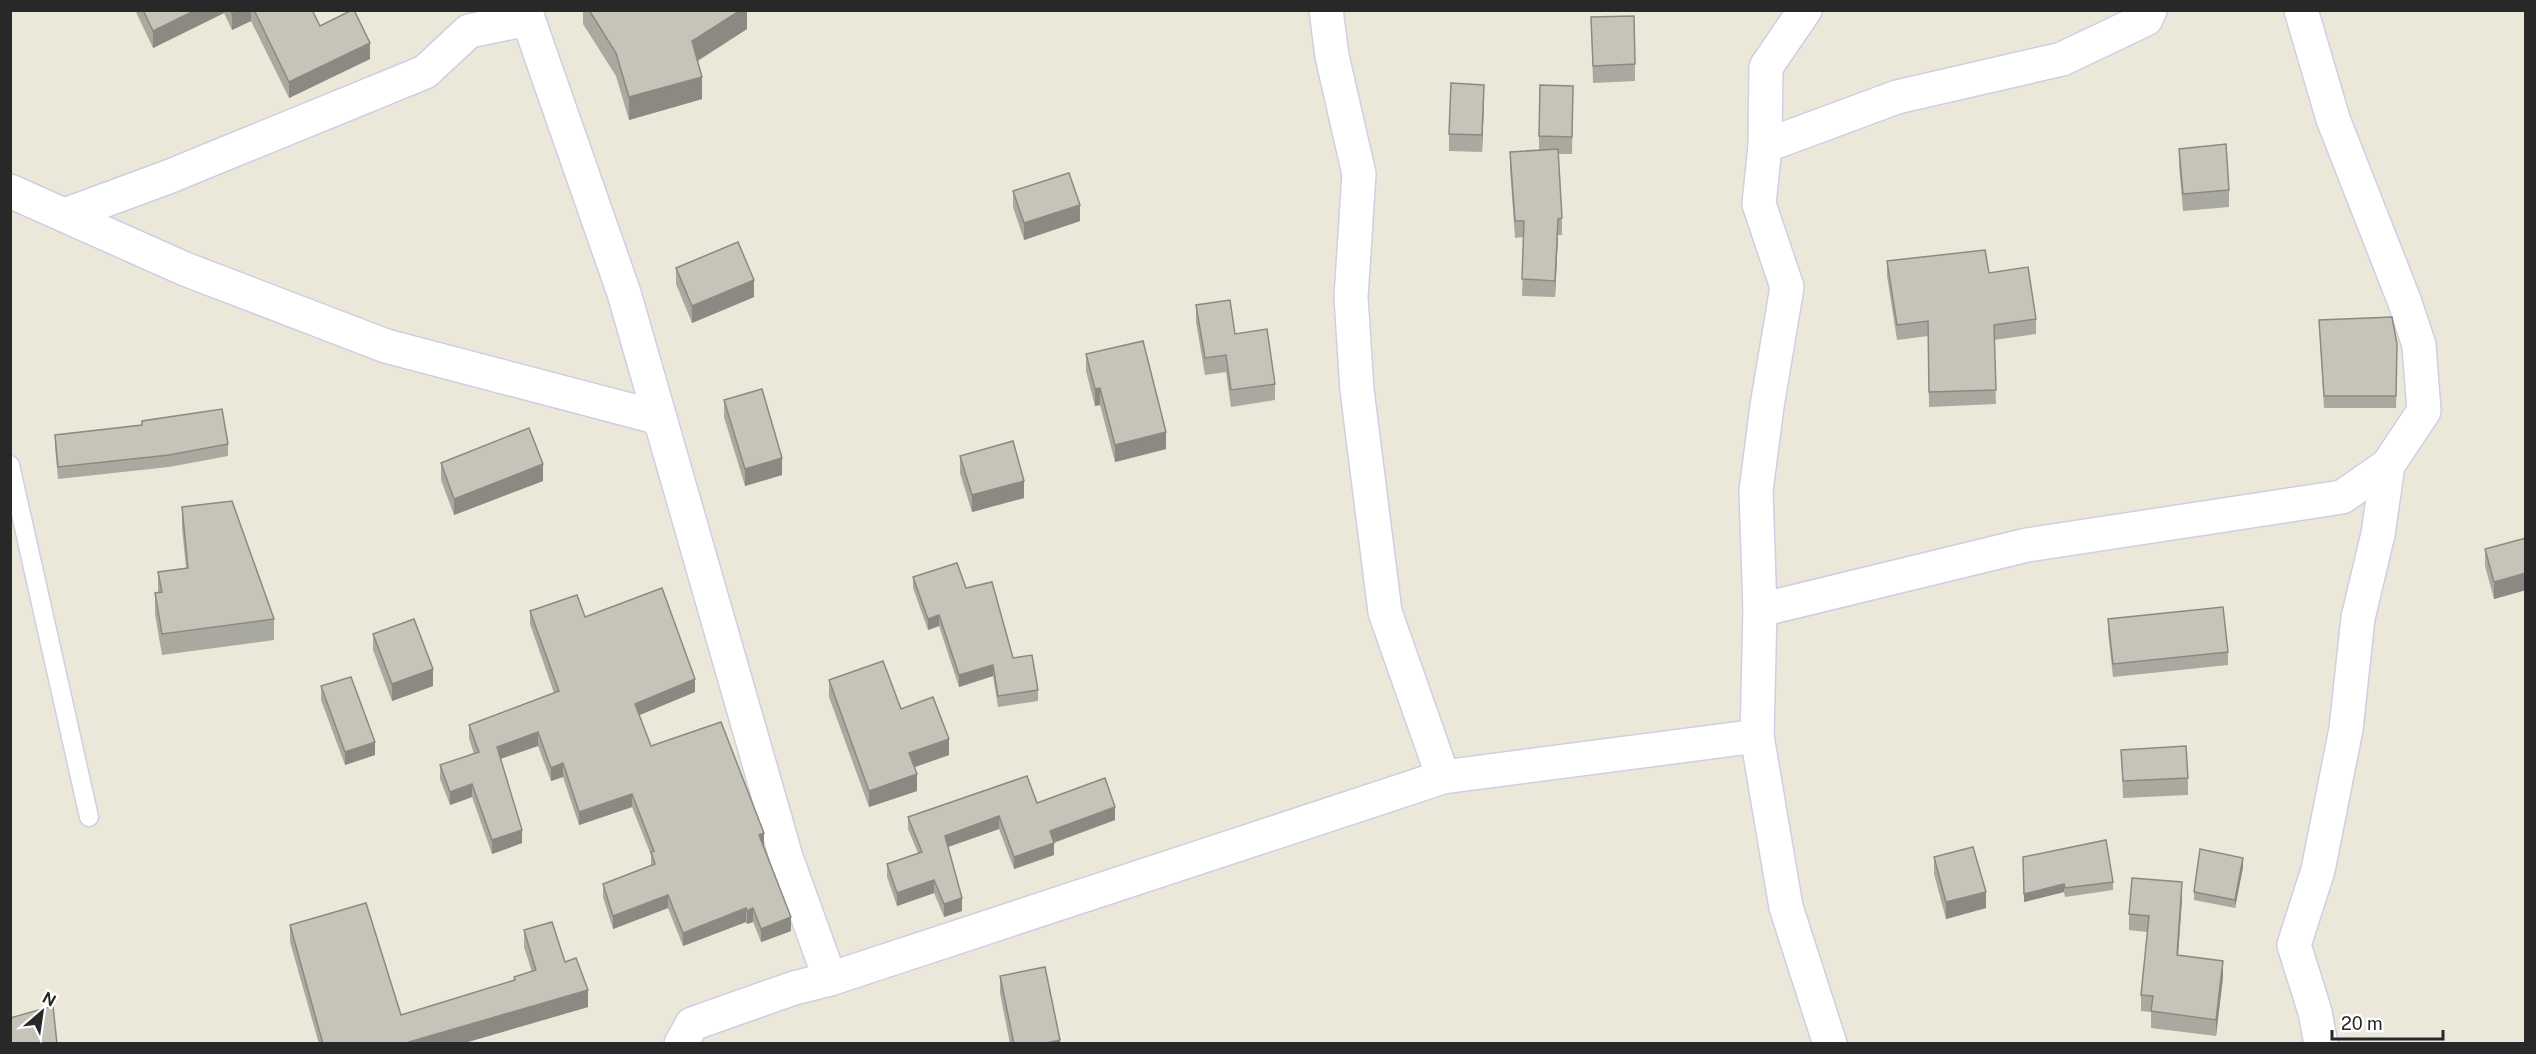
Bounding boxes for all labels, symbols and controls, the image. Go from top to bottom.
north arrow [12,982,72,1042]
text: N [39,988,59,1011]
scale bar [2332,1003,2443,1041]
text: 20 m [2341,1013,2383,1034]

